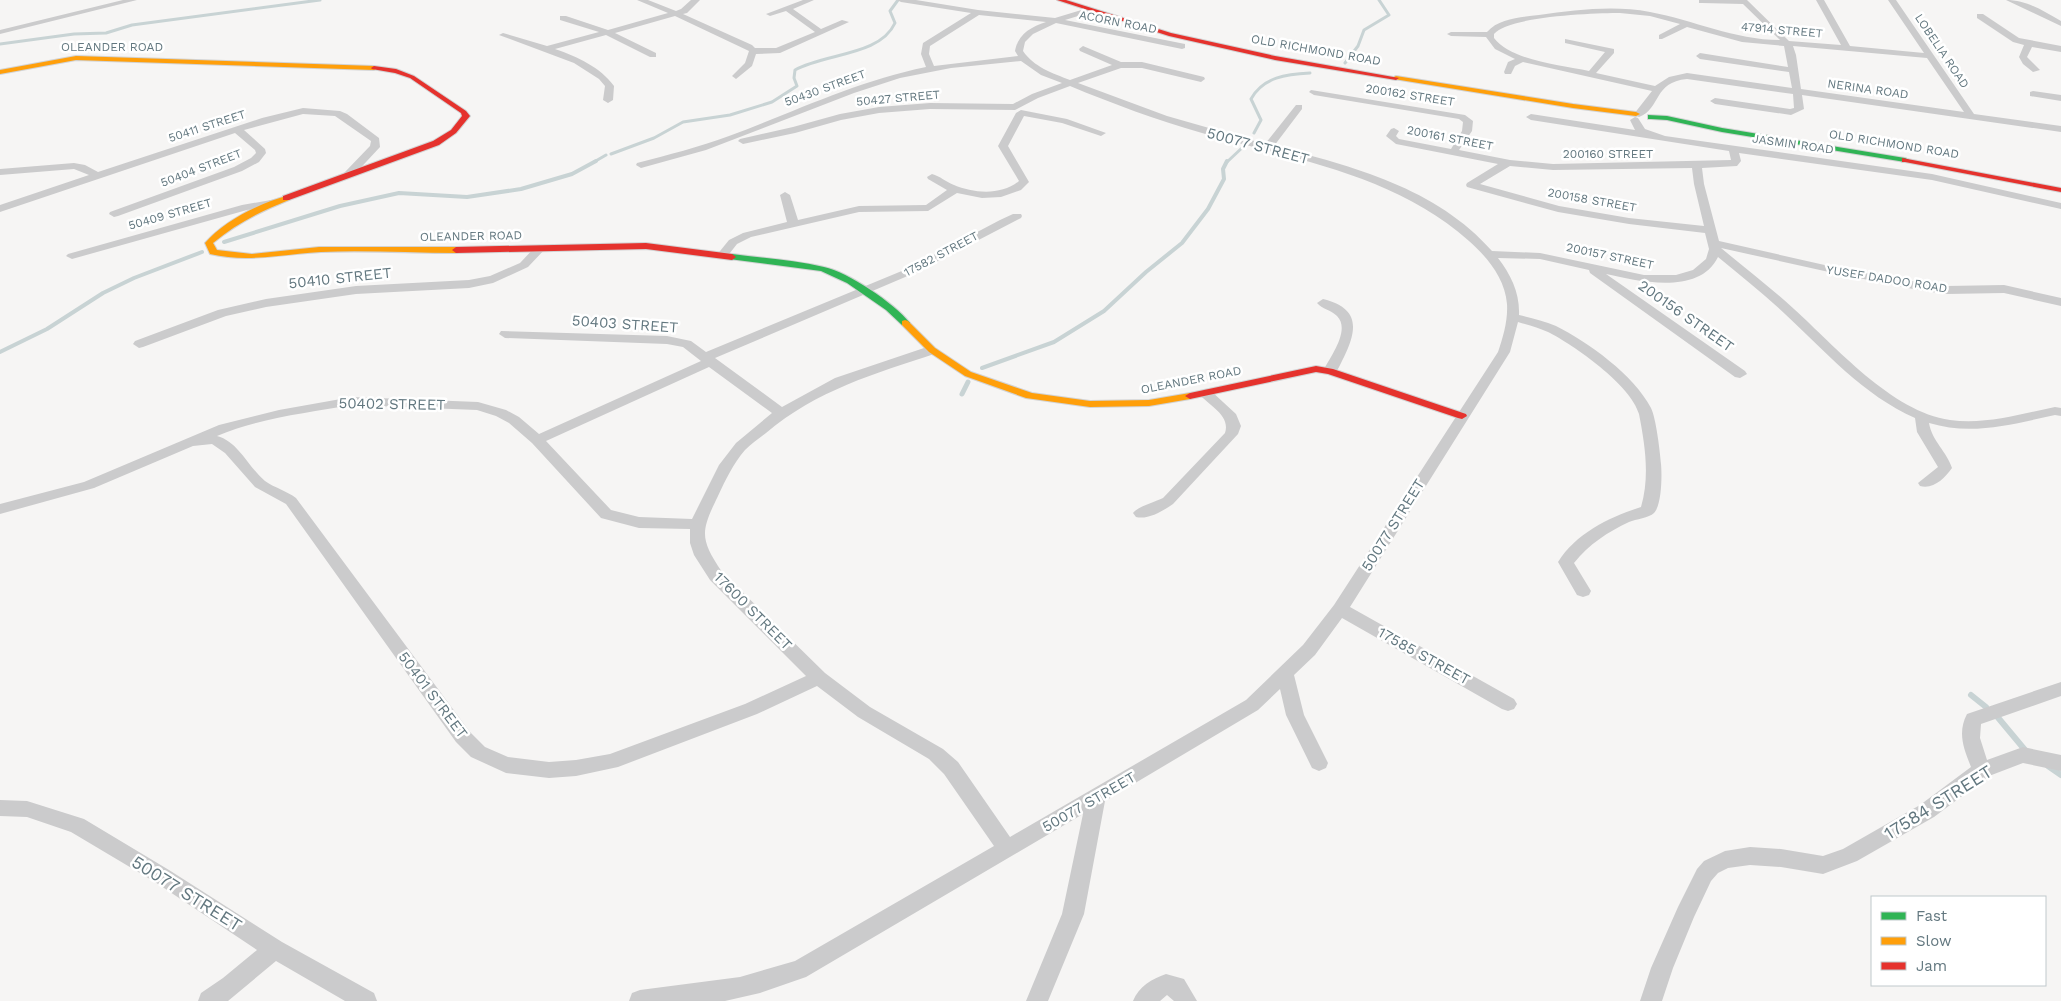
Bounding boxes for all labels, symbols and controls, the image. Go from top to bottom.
street label: ACORN ROAD [1078,8,1158,36]
street label: LOBELIA ROAD [1912,11,1972,91]
street label: 47914 STREET [1740,19,1824,41]
street label: OLD RICHMOND ROAD [1250,32,1382,68]
street label: OLEANDER ROAD [61,40,163,54]
street label: 50430 STREET [782,67,868,109]
street label: NERINA ROAD [1827,76,1909,102]
street label: 200162 STREET [1364,81,1456,109]
street label: 50427 STREET [855,87,941,109]
street label: 50411 STREET [167,107,247,145]
street label: 200161 STREET [1406,123,1494,153]
street label: 50077 STREET [1205,124,1311,168]
street label: OLD RICHMOND ROAD [1828,127,1960,161]
street label: JASMIN ROAD [1751,131,1835,157]
street label: 50404 STREET [158,146,244,190]
street label: 200160 STREET [1563,147,1653,161]
street label: 200158 STREET [1546,185,1638,215]
street label: 50409 STREET [127,195,213,233]
street label: OLEANDER ROAD [420,228,522,244]
street label: 17582 STREET [902,229,980,279]
street label: 200157 STREET [1565,240,1655,272]
street label: YUSEF DADOO ROAD [1826,263,1948,295]
street label: 50410 STREET [287,264,393,292]
street label: 200156 STREET [1635,276,1737,356]
street label: 50403 STREET [571,311,679,337]
street label: OLEANDER ROAD [1140,363,1242,397]
street label: 50402 STREET [338,394,446,414]
street label: 50077 STREET [1358,476,1428,574]
street label: 17600 STREET [710,568,796,654]
street label: 17585 STREET [1375,623,1473,689]
street label: 50401 STREET [395,648,471,742]
street label: 17584 STREET [1880,760,1996,844]
street label: 50077 STREET [1039,768,1139,836]
street label: 50077 STREET [128,851,246,935]
legend [1871,896,2046,986]
text: Fast [1916,907,1948,925]
text: Slow [1916,932,1952,950]
text: Jam [1916,957,1947,975]

